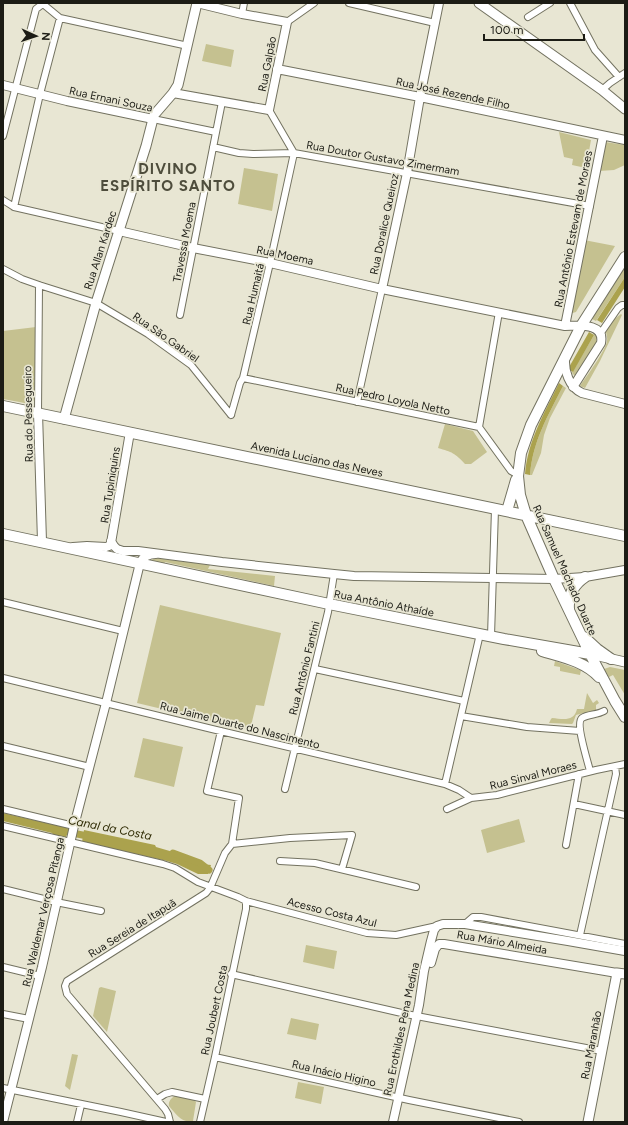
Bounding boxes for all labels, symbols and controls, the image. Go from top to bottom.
north arrow [16,16,56,56]
scale bar [484,16,584,42]
text: 100 m [490,23,524,37]
text: N [39,32,52,41]
street label: Rua Galpão [256,35,279,93]
street label: Rua José Rezende Filho [395,75,511,112]
street label: Rua Ernani Souza [68,84,154,115]
street label: Rua Doutor Gustavo Zimermam [305,139,461,178]
street label: Rua Antônio Estevam de Moraes [552,150,595,309]
district label: DIVINO ESPÍRITO SANTO [100,160,236,195]
street label: Rua Doralice Queiroz [367,172,402,276]
street label: Travessa Moema [170,201,199,283]
street label: Rua Allan Kardec [82,209,119,291]
street label: Rua Moema [255,243,315,268]
street label: Rua Humaitá [240,262,267,326]
street label: Rua São Gabriel [130,310,201,365]
street label: Rua do Pessegueiro [21,366,36,462]
street label: Rua Pedro Loyola Netto [334,381,451,418]
street label: Avenida Luciano das Neves [250,439,384,480]
street label: Rua Tupiniquins [98,446,123,524]
street label: Rua Samuel Machado Duarte [530,503,599,638]
street label: Rua Antônio Athaíde [333,587,435,620]
street label: Rua Antônio Fantini [287,620,322,716]
street label: Rua Jaime Duarte do Nascimento [159,699,321,752]
street label: Rua Sinval Moraes [488,758,578,793]
water label: Canal da Costa [67,813,153,843]
street label: Rua Waldemar Verçosa Pitanga [20,836,67,988]
street label: Acesso Costa Azul [286,895,378,930]
street label: Rua Sereia de Itapuã [86,896,178,961]
street label: Rua Mário Almeida [456,928,548,957]
street label: Rua Erothildes Pena Medina [381,961,422,1097]
street label: Rua Joubert Costa [199,964,230,1056]
street label: Rua Maranhão [578,1010,605,1081]
street label: Rua Inácio Higino [291,1057,377,1089]

